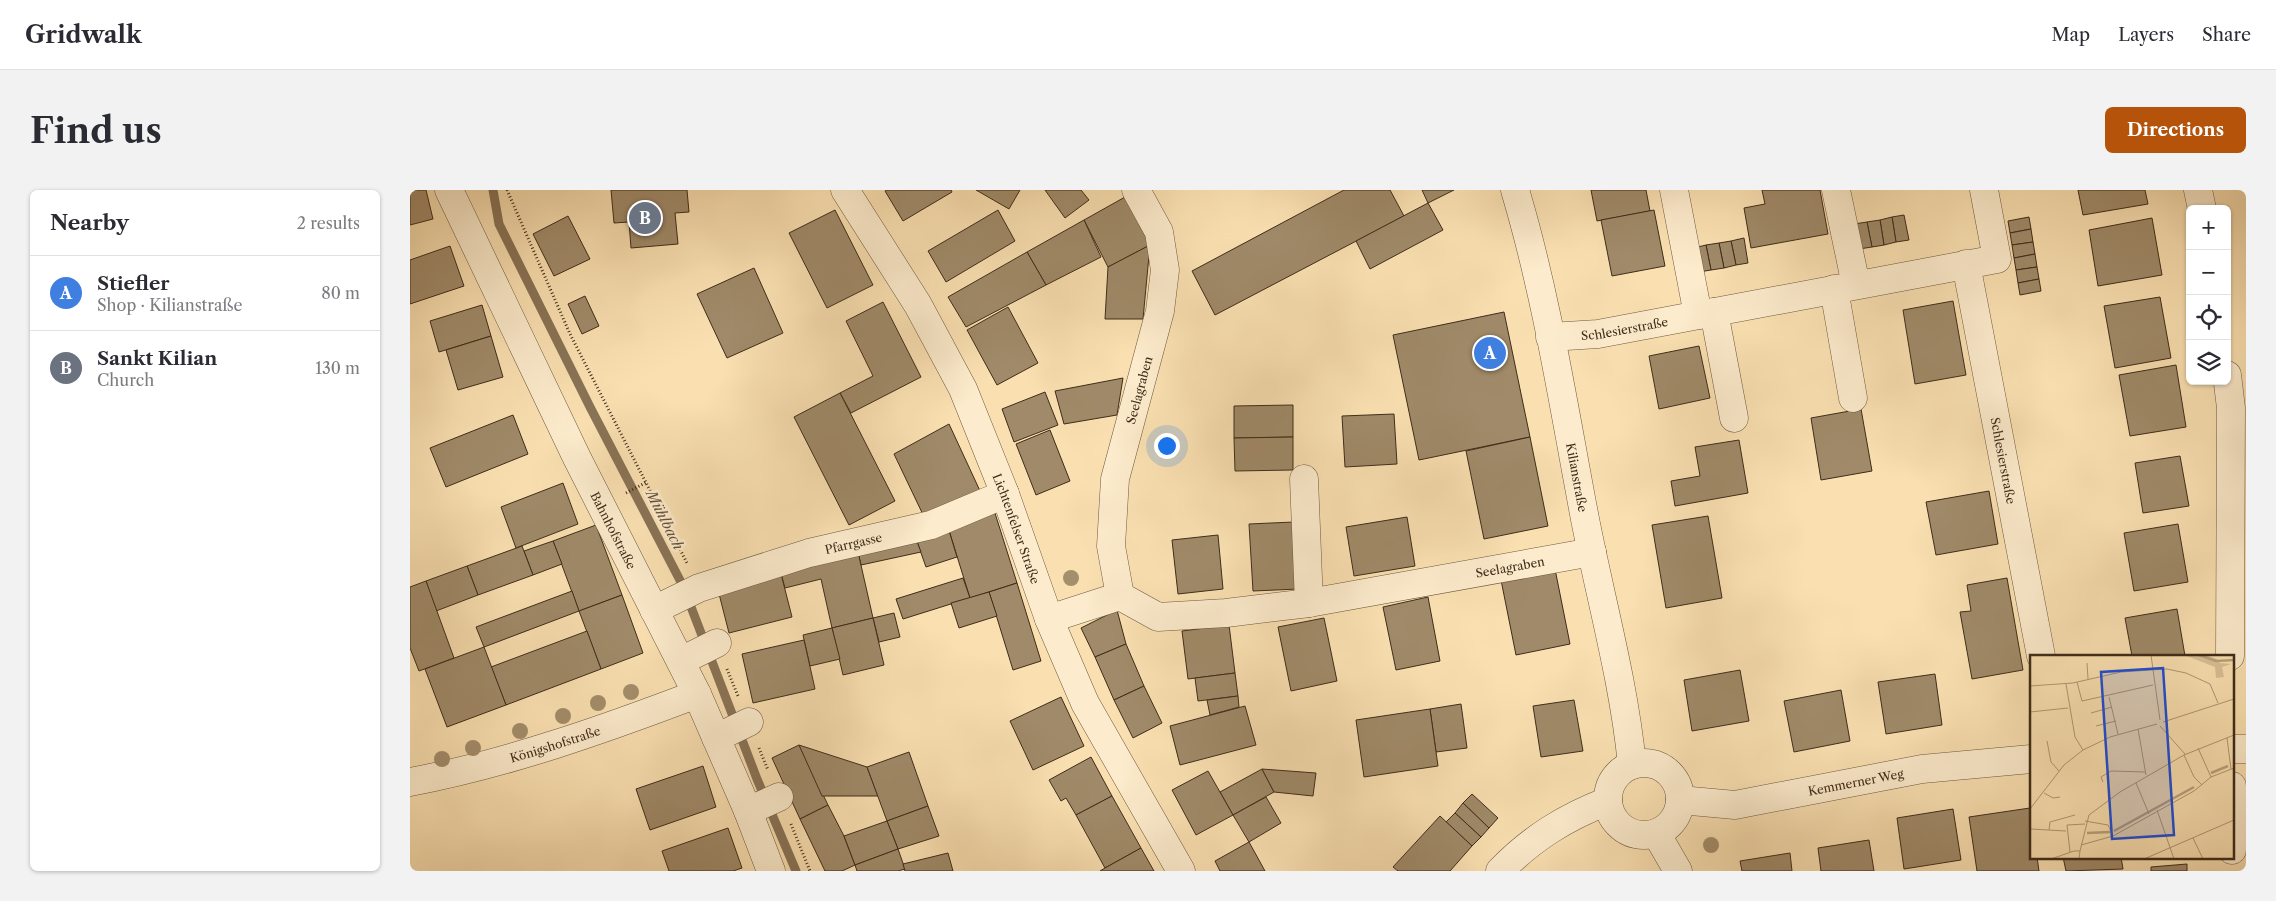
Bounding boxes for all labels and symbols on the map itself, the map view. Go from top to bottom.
pin: B [629,199,661,237]
street label: Schlesierstraße [1581,313,1669,343]
pin: A [1474,334,1506,372]
street label: Seelagraben [1123,354,1155,426]
street label: Schlesierstraße [1988,416,2019,505]
your location [1154,433,1180,459]
street label: Kilianstraße [1564,441,1591,513]
street label: Lichtenfelser Straße [990,471,1044,586]
water label: Mühlbach [641,485,688,553]
street label: Bahnhofstraße [588,489,640,572]
street label: Pfarrgasse [823,529,884,557]
street label: Seelagraben [1474,553,1546,580]
inset map [2030,655,2234,858]
street label: Königshofstraße [508,722,602,765]
street label: Kemmerner Weg [1807,765,1905,798]

